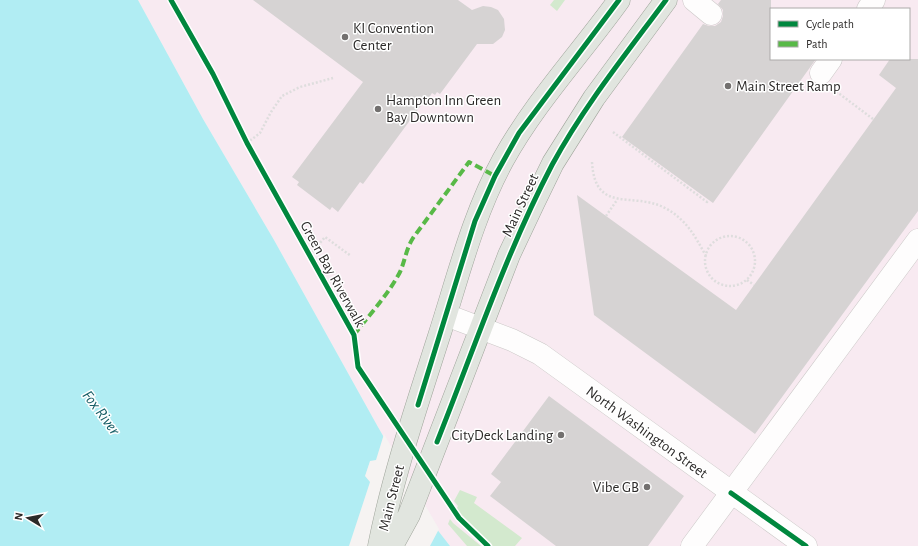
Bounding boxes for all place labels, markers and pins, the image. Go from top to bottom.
place label: KI Convention Center [353,21,434,53]
marker: KI Convention Center [340,32,350,42]
place label: Main Street Ramp [736,79,841,94]
marker: Main Street Ramp [723,81,733,91]
place label: Hampton Inn Green Bay Downtown [386,93,501,125]
marker: Hampton Inn Green Bay Downtown [373,104,383,114]
place label: CityDeck Landing [451,428,554,443]
marker: CityDeck Landing [556,430,566,440]
place label: Vibe GB [593,480,639,495]
marker: Vibe GB [642,482,652,492]

